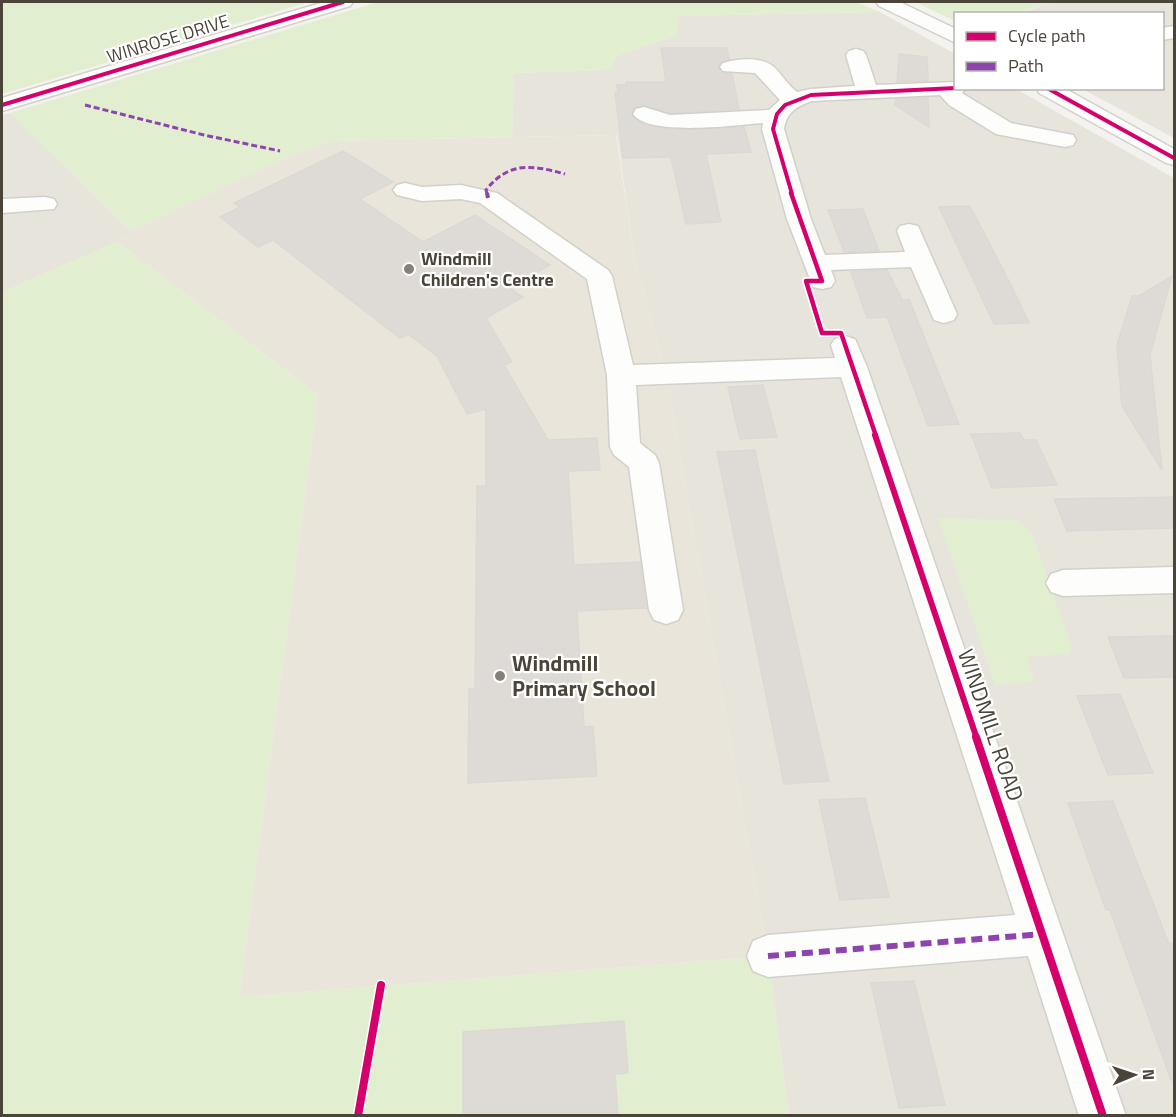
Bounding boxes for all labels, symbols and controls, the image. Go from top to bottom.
street label: WINROSE DRIVE [103,7,232,70]
legend [954,12,1164,90]
text: Cycle path [1008,22,1086,49]
text: Path [1008,52,1044,79]
place label: Windmill Children's Centre [421,245,554,293]
marker: Windmill Children's Centre [402,262,416,276]
street label: WINDMILL ROAD [949,644,1033,806]
place label: Windmill Primary School [512,646,656,705]
marker: Windmill Primary School [493,669,507,683]
north arrow [1104,1045,1164,1105]
text: N [1137,1069,1161,1080]

